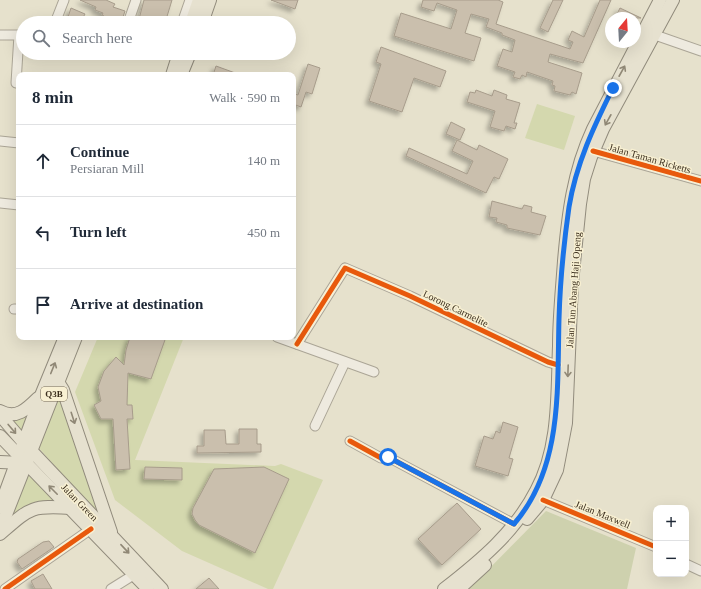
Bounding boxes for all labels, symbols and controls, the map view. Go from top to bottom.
north arrow [605,12,641,48]
search box [16,16,296,60]
icon: search [30,27,52,49]
text: Search here [62,30,132,46]
one-way arrow [619,65,627,77]
route end [604,79,622,97]
text: 8 min [32,88,73,107]
text: Walk · 590 m [209,90,280,105]
one-way arrow [603,114,611,126]
street label: Jalan Taman Ricketts [607,141,692,176]
text: Continue [70,144,129,160]
icon: ahead [32,150,54,172]
text: 140 m [247,153,280,168]
text: Persiaran Mill [70,161,144,176]
icon: left [32,222,54,244]
text: Turn left [70,224,127,240]
text: 450 m [247,225,280,240]
street label: Jalan Tun Abang Haji Openg [564,232,583,348]
street label: Lorong Carmelite [421,288,491,329]
icon: arrive [32,294,54,316]
text: Arrive at destination [70,296,203,312]
one-way arrow [49,362,57,374]
one-way arrow [564,364,572,377]
road number: Q3B [41,387,67,401]
one-way arrow [70,411,77,424]
one-way arrow [7,424,16,434]
route start [379,448,397,466]
street label: Jalan Green [59,481,100,523]
one-way arrow [48,485,58,495]
street label: Jalan Maxwell [574,498,632,531]
map controls [653,505,689,577]
button: + [653,505,689,541]
button: − [653,541,689,577]
one-way arrow [121,544,130,555]

